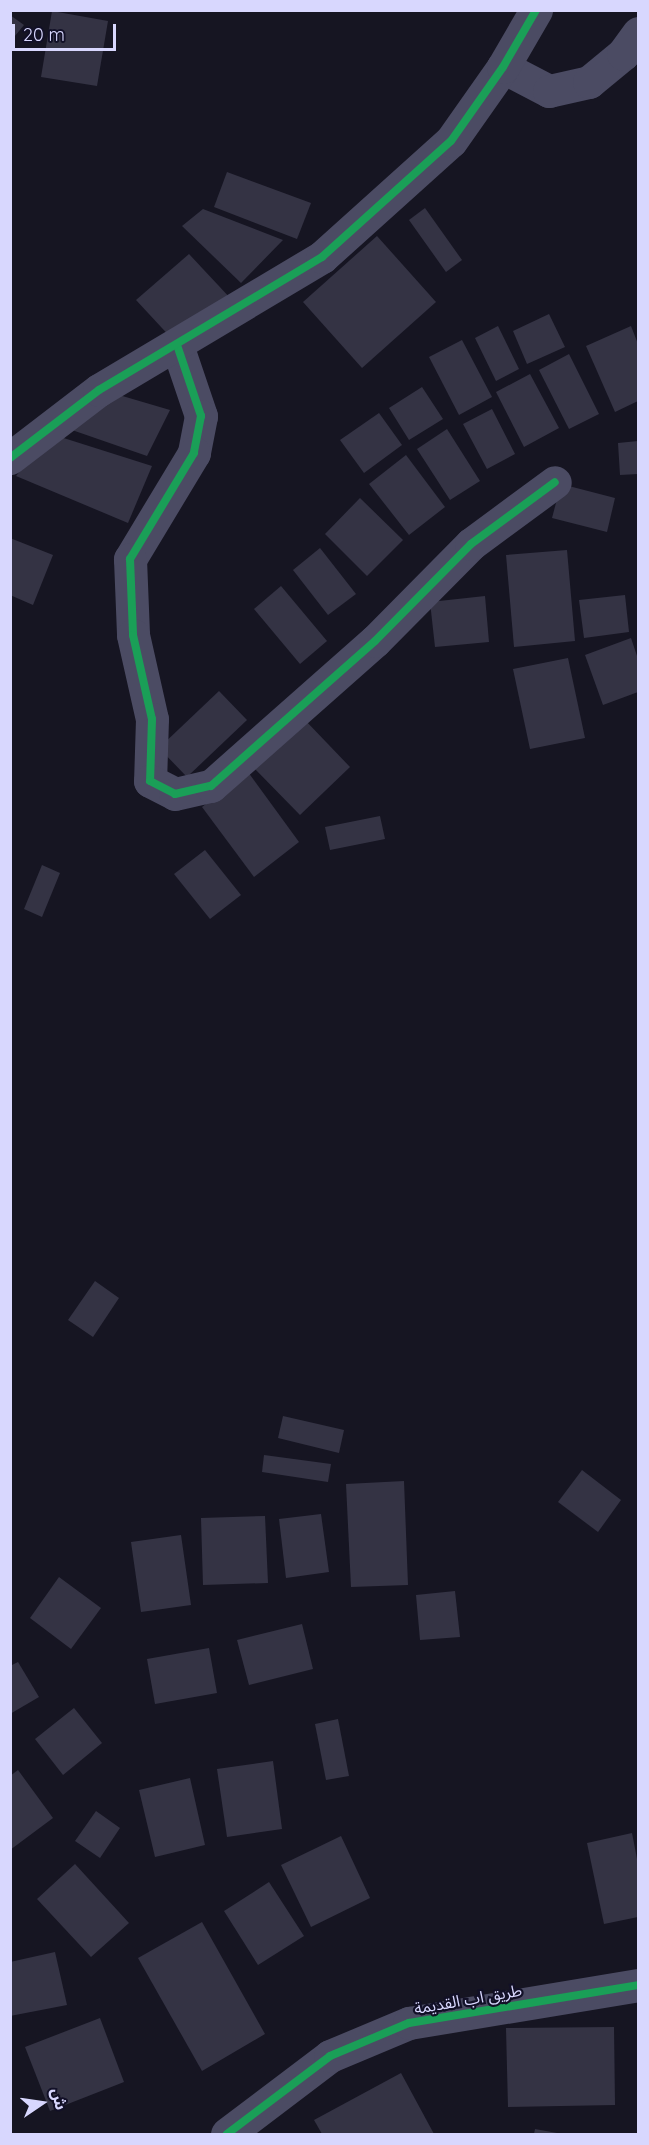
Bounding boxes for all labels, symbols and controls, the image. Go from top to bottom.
scale bar [15,12,118,50]
text: 20 m [23,23,65,46]
street label: طريق اب القديمة [413,1980,523,2018]
north arrow [12,2073,72,2133]
text: ش [47,2086,72,2112]

